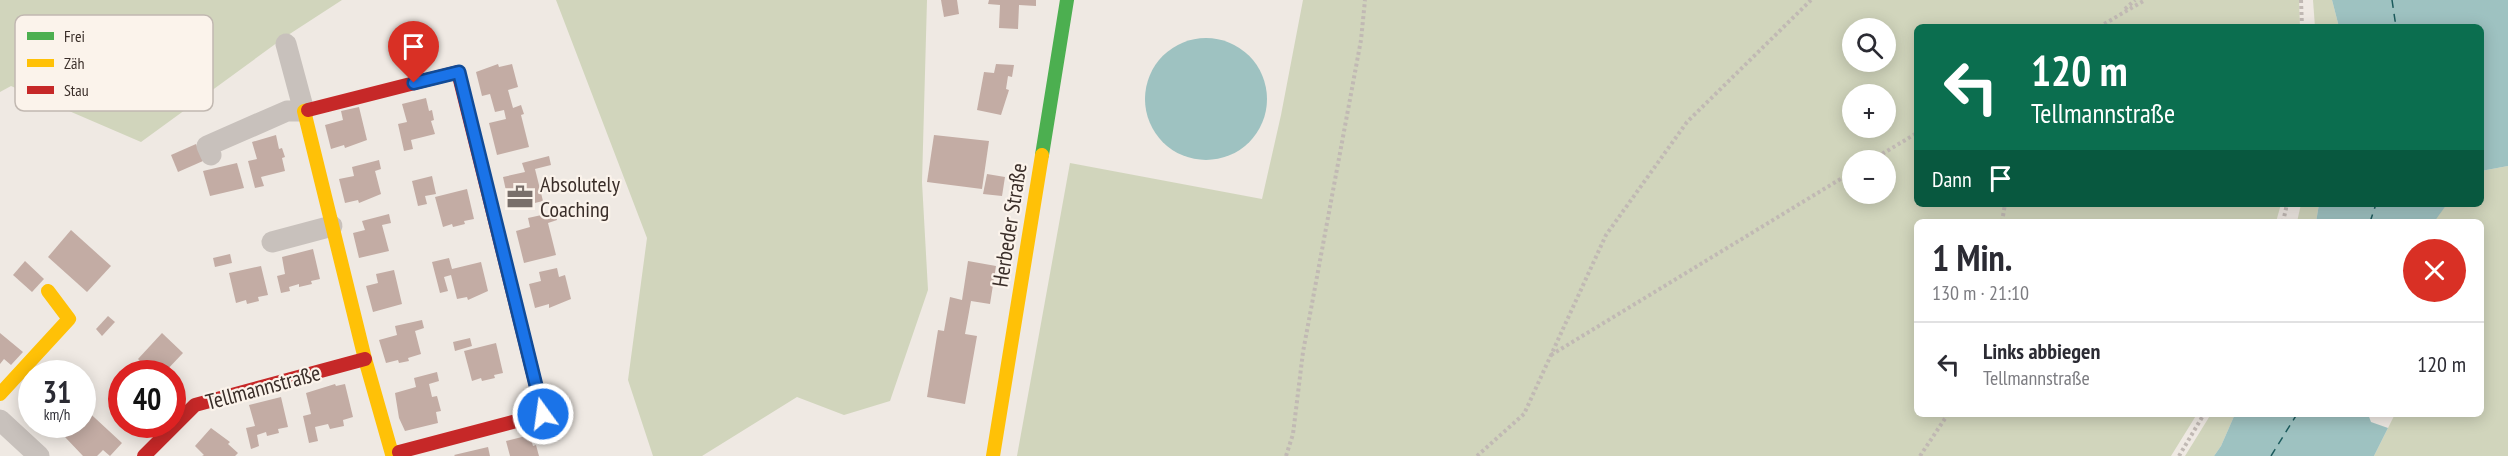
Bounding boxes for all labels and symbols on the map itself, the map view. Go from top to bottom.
legend [15,15,213,111]
pin [388,21,439,83]
text: Frei [64,26,85,46]
text: Zäh [64,53,84,73]
text: Stau [64,80,89,100]
street label: Herbeder Straße [985,161,1033,289]
place label: Absolutely Coaching [540,170,621,223]
office icon: Absolutely Coaching [505,182,535,212]
street label: Tellmannstraße [203,358,323,416]
speed limit sign: 40 [108,360,186,438]
position arrow [511,382,575,446]

